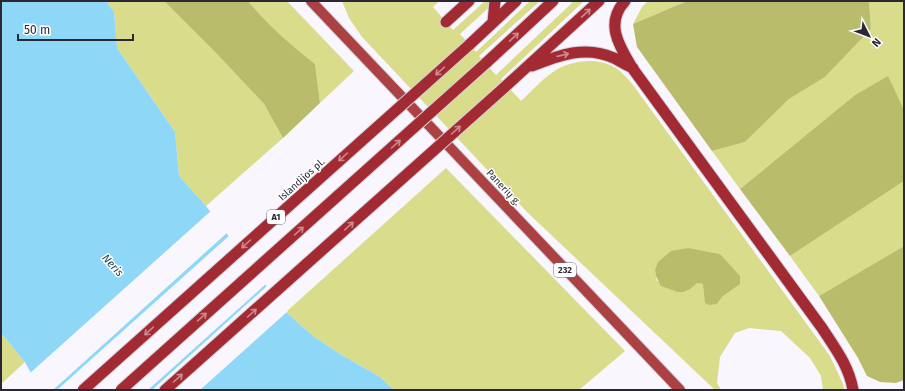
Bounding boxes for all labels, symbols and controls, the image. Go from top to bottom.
one-way arrow [580,9,590,18]
scale bar [18,16,133,42]
north arrow [849,16,889,56]
text: 50 m [24,23,50,37]
one-way arrow [509,33,519,42]
text: N [869,35,883,49]
one-way arrow [556,50,569,58]
one-way arrow [435,66,445,75]
one-way arrow [451,126,462,135]
one-way arrow [391,139,401,148]
one-way arrow [338,153,348,162]
street label: Islandijos pl. [276,156,327,204]
street label: Panerių g. [484,167,523,208]
road number: A1 [267,210,285,224]
one-way arrow [344,222,354,231]
one-way arrow [294,226,304,235]
one-way arrow [241,239,251,249]
water label: Neris [99,252,126,279]
road number: 232 [554,263,576,277]
one-way arrow [247,308,257,317]
one-way arrow [197,313,207,322]
one-way arrow [145,326,155,335]
one-way arrow [173,374,184,383]

